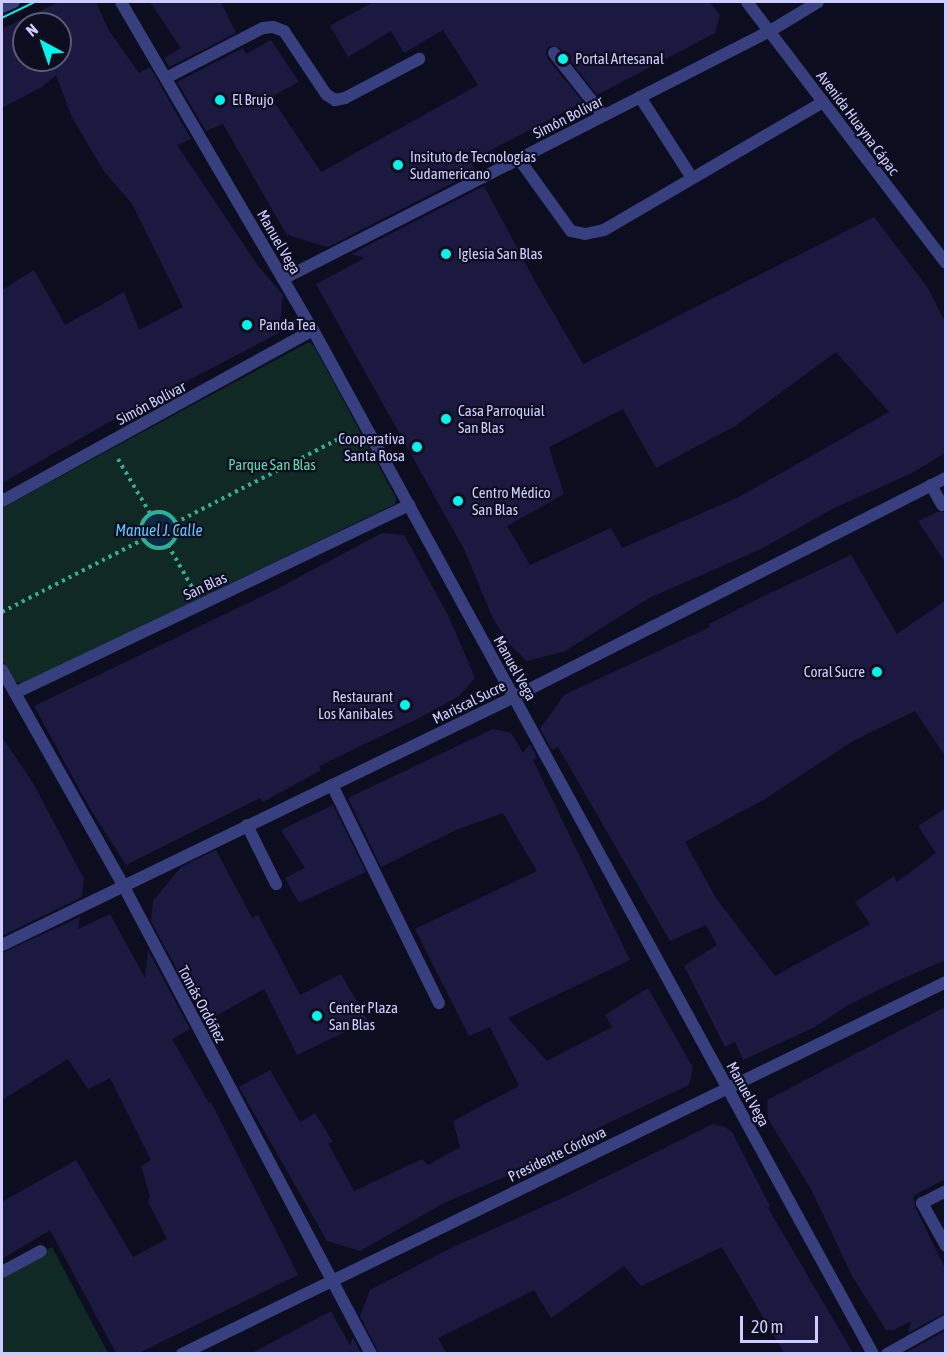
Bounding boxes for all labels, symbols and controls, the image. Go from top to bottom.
north arrow [12,12,72,72]
text: N [22,20,41,40]
place label: Portal Artesanal [575,50,664,68]
marker: Portal Artesanal [556,52,570,66]
street label: Avenida Huayna Cápac [813,67,903,179]
place label: El Brujo [232,91,274,109]
street label: Simón Bolívar [530,92,606,142]
marker: El Brujo [213,93,227,107]
place label: Insituto de Tecnologías Sudamericano [410,147,536,182]
marker: Insituto de Tecnologías Sudamericano [391,158,405,172]
street label: Manuel Vega [253,207,305,277]
place label: Iglesia San Blas [458,245,543,263]
marker: Iglesia San Blas [439,247,453,261]
place label: Panda Tea [259,316,316,334]
marker: Panda Tea [240,318,254,332]
street label: Simón Bolívar [113,377,189,429]
place label: Casa Parroquial San Blas [458,401,545,436]
marker: Casa Parroquial San Blas [439,412,453,426]
place label: Cooperativa Santa Rosa [338,429,405,464]
marker: Cooperativa Santa Rosa [410,440,424,454]
park label: Parque San Blas [228,456,316,474]
place label: Centro Médico San Blas [472,483,551,518]
marker: Centro Médico San Blas [449,492,467,510]
water label: Manuel J. Calle [115,520,203,540]
street label: San Blas [180,568,230,604]
street label: Manuel Vega [490,632,540,704]
place label: Coral Sucre [804,663,865,681]
marker: Coral Sucre [870,665,884,679]
street label: Mariscal Sucre [430,677,508,727]
place label: Restaurant Los Kanibales [318,687,393,722]
marker: Restaurant Los Kanibales [398,698,412,712]
street label: Tomás Ordóñez [174,962,230,1046]
place label: Center Plaza San Blas [329,998,398,1033]
marker: Center Plaza San Blas [310,1009,324,1023]
street label: Manuel Vega [723,1058,773,1130]
street label: Presidente Córdova [505,1123,609,1185]
scale bar [743,1304,821,1342]
text: 20 m [751,1316,783,1337]

